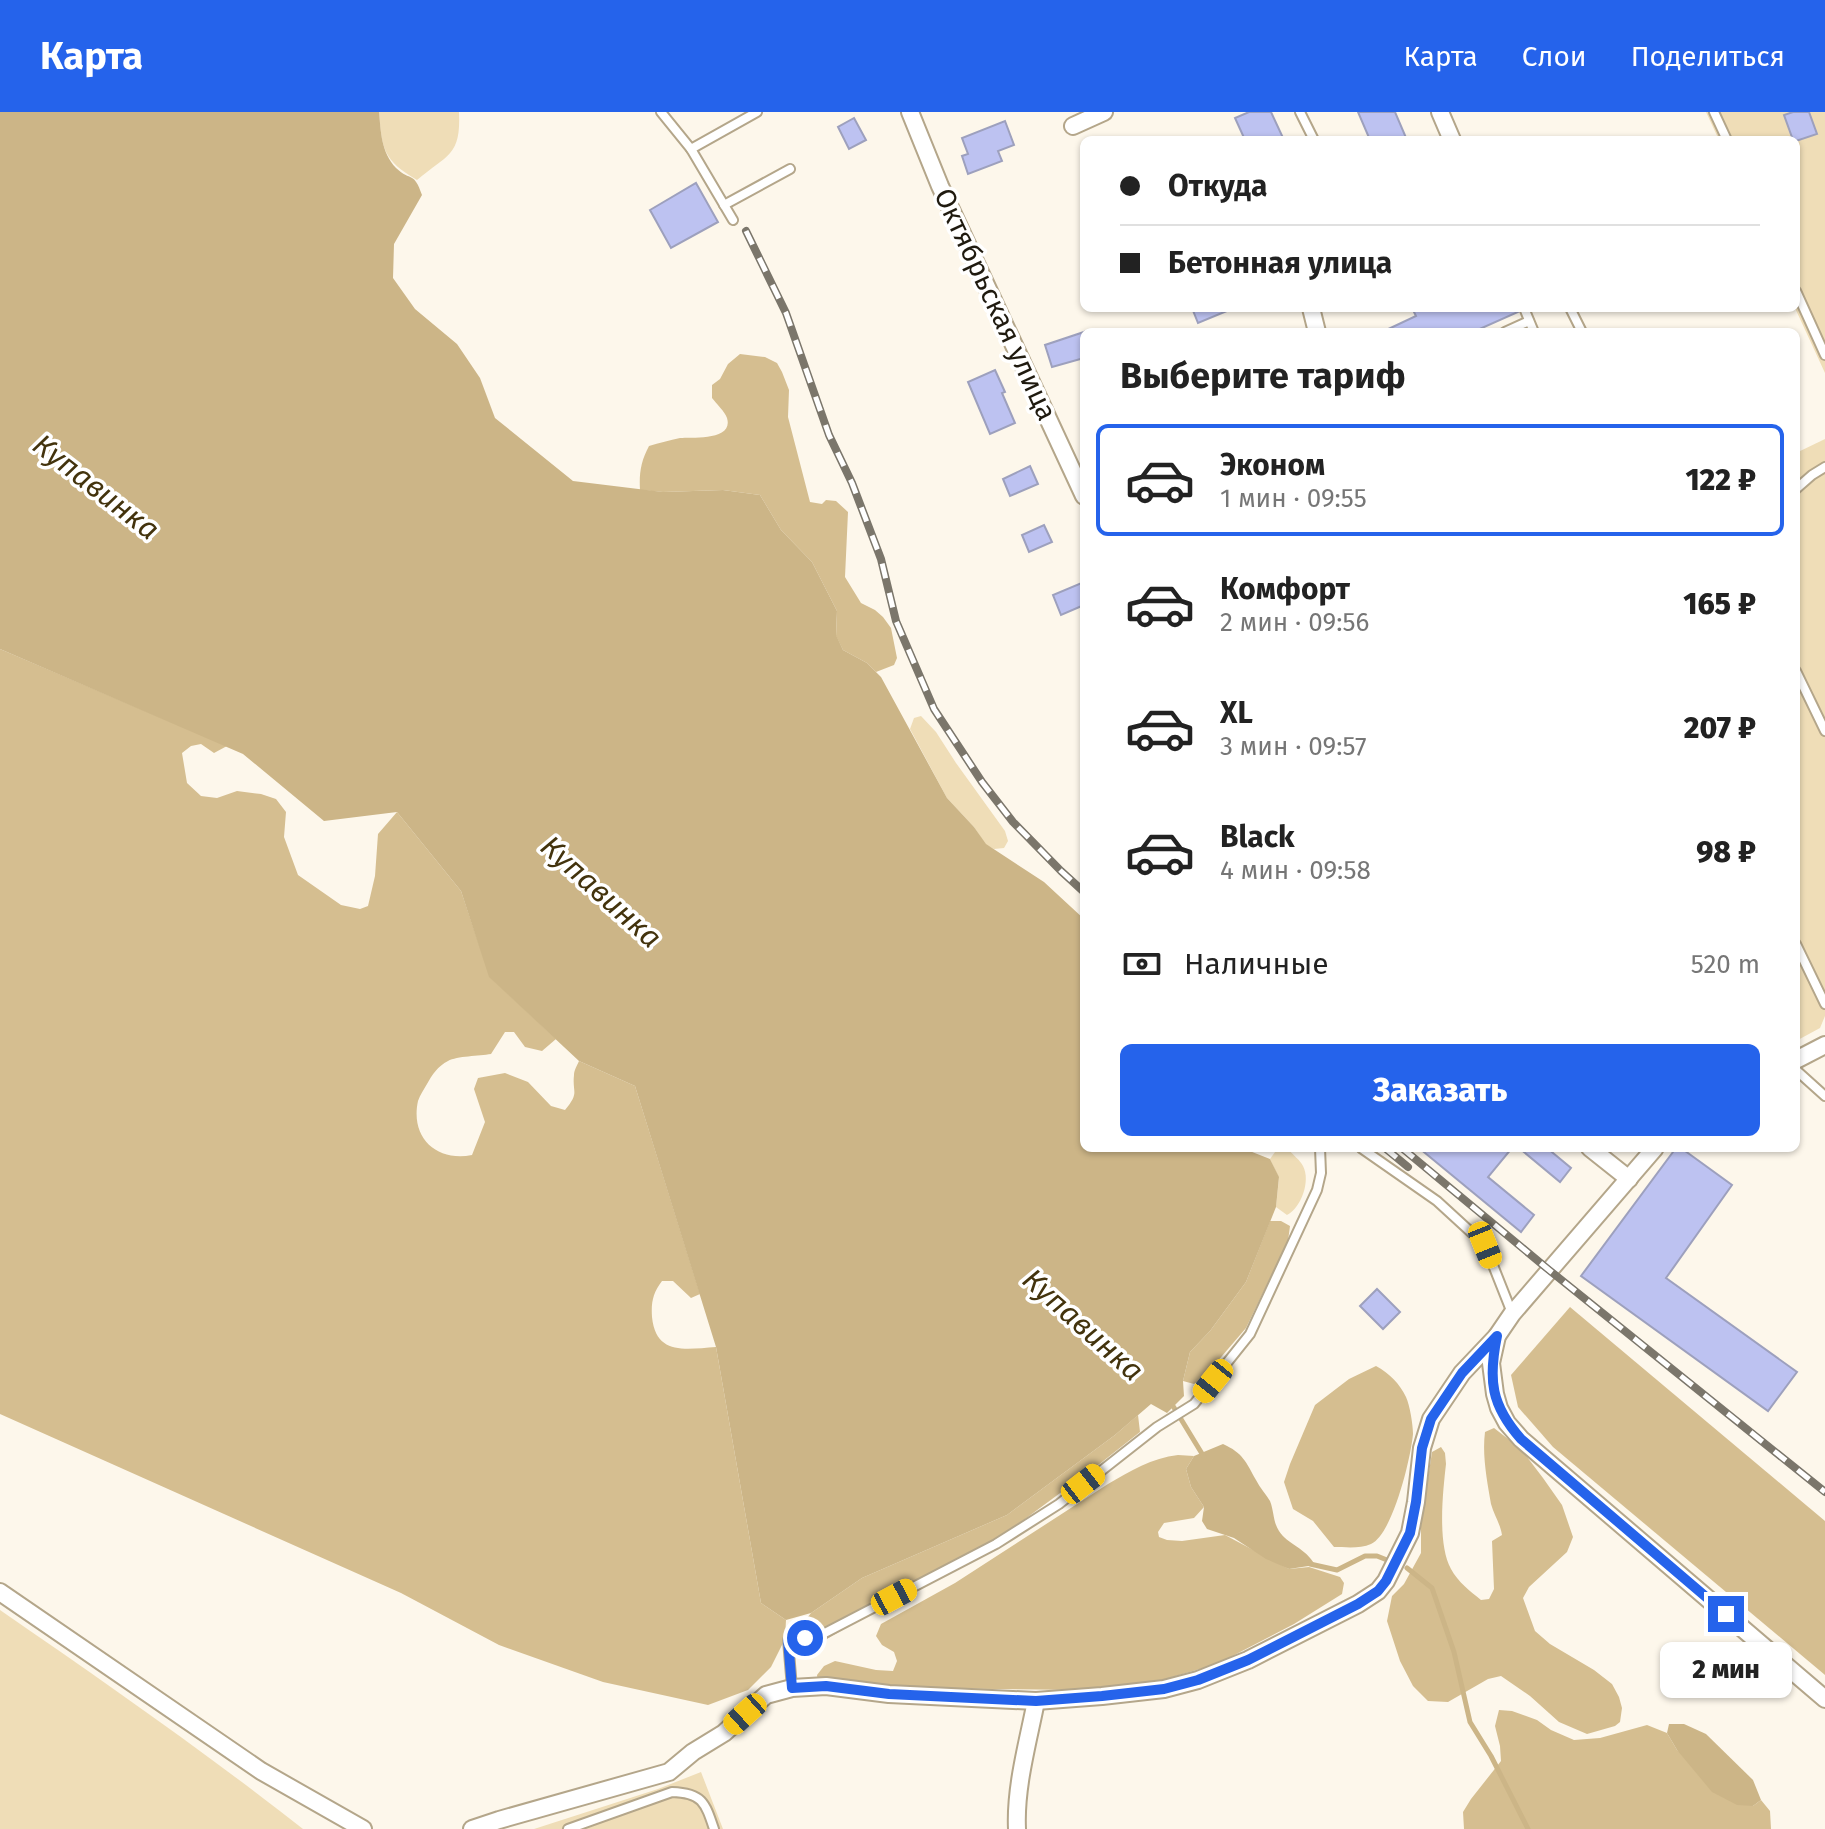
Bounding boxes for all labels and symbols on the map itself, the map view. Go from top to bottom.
street label: Октябрьская улица [927,183,1064,426]
water label: Купавинка [26,426,166,548]
water label: Купавинка [533,828,669,956]
car [1465,1218,1505,1272]
water label: Купавинка [1015,1261,1151,1389]
car [1189,1355,1237,1407]
car [1057,1460,1109,1508]
car [867,1575,921,1619]
route end [1708,1596,1744,1632]
route start [787,1620,823,1656]
callout: 2 мин [1660,1642,1792,1698]
car [719,1689,771,1739]

